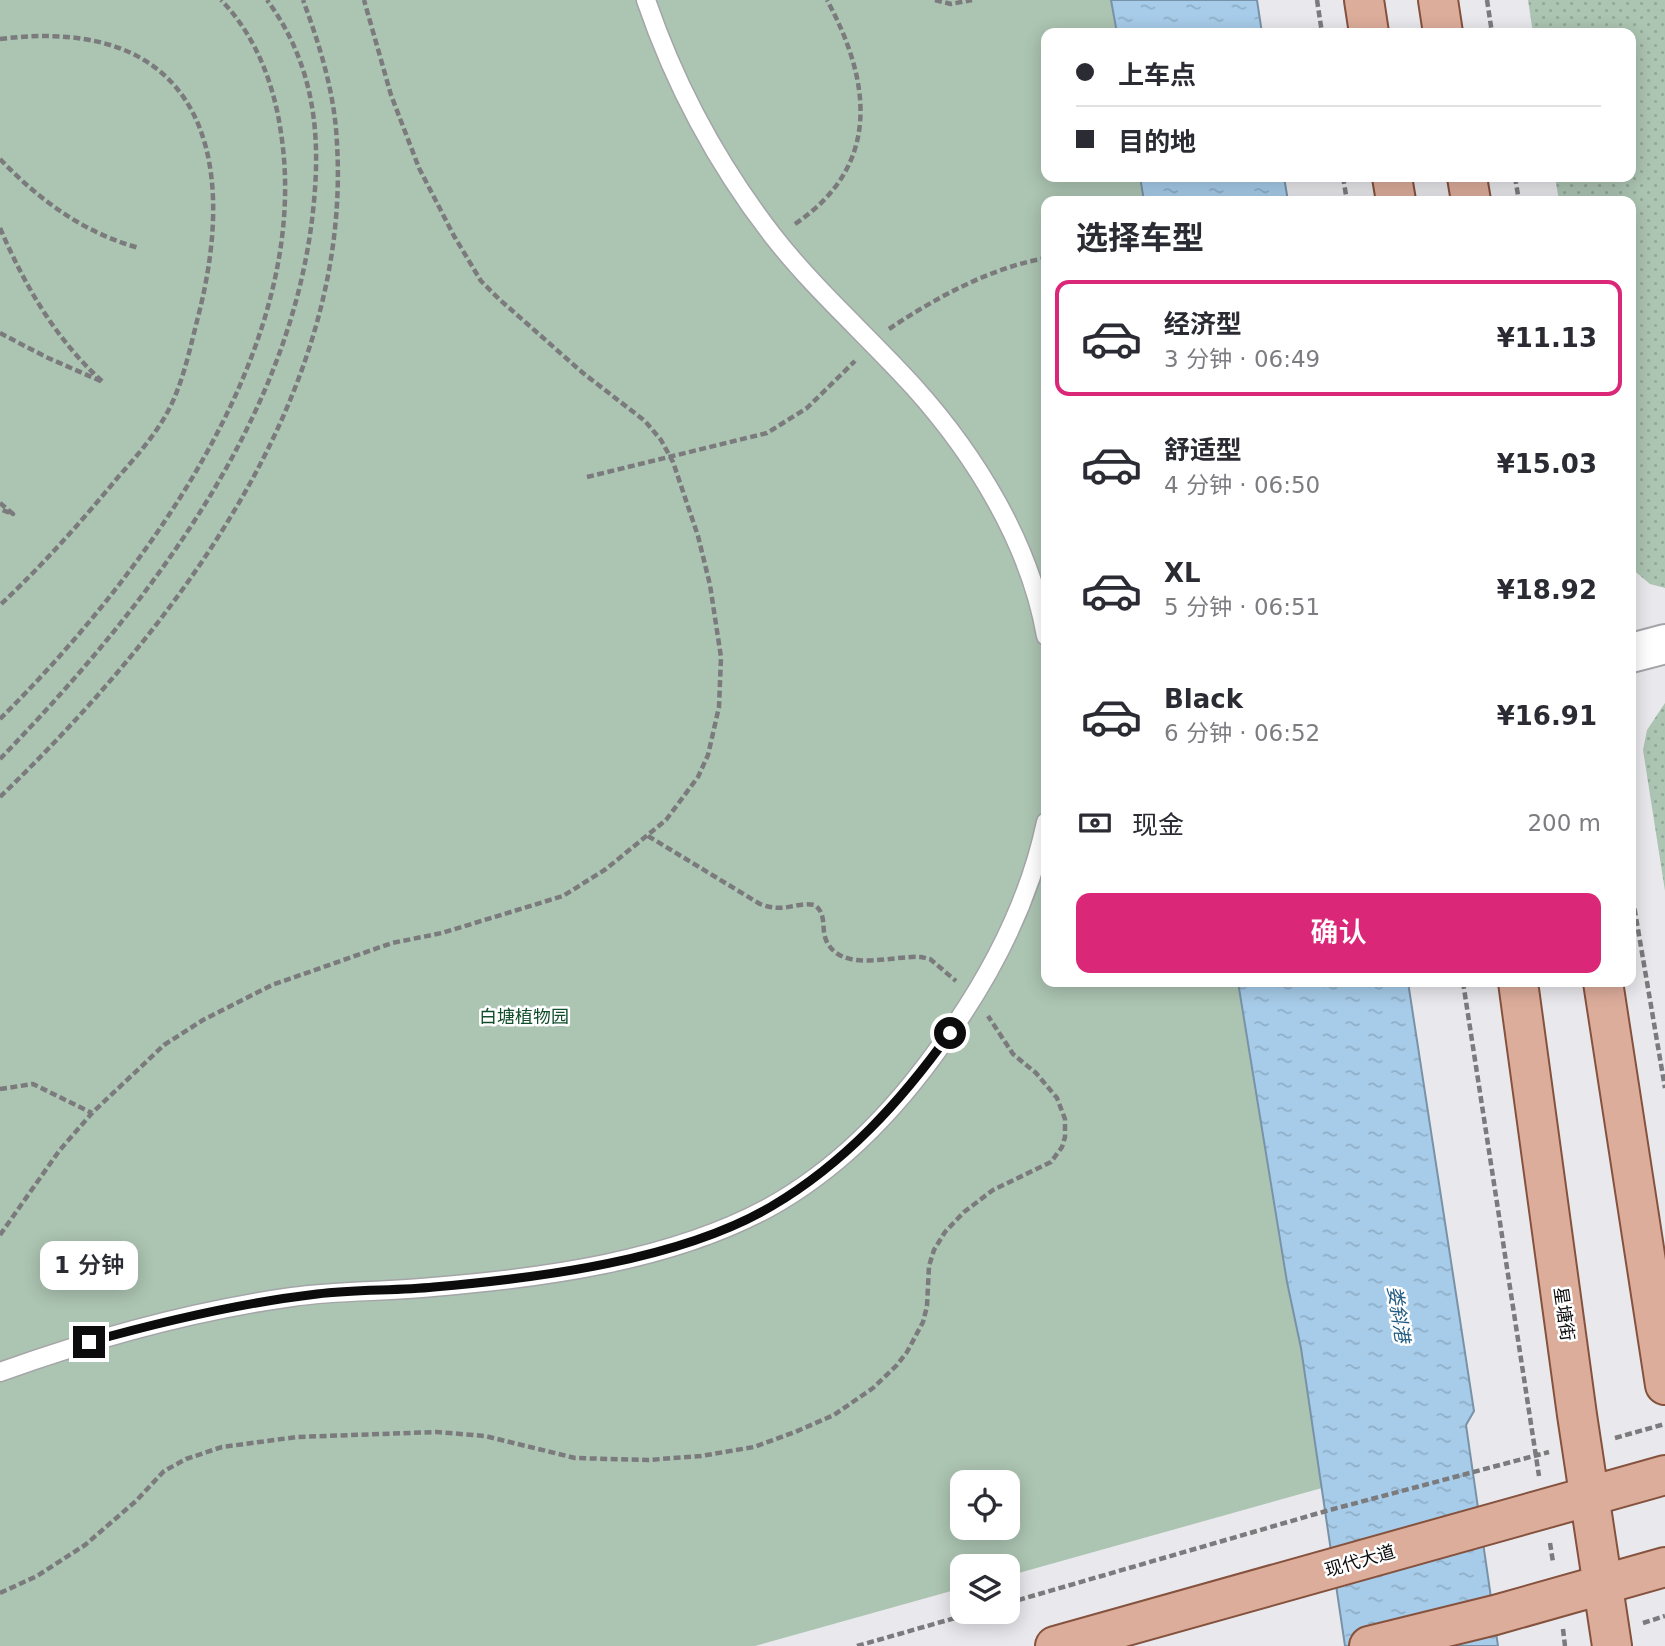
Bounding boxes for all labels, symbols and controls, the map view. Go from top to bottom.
text: 上车点 [1118,60,1196,90]
text: 目的地 [1118,127,1196,157]
text: 选择车型 [1076,219,1204,257]
icon: car [1080,307,1143,370]
text: 经济型 [1164,309,1242,339]
text: ¥11.13 [1497,323,1597,353]
text: 3 分钟 · 06:49 [1164,346,1320,372]
icon: car [1080,433,1143,496]
text: 舒适型 [1164,435,1242,465]
text: ¥15.03 [1497,449,1597,479]
text: 4 分钟 · 06:50 [1164,472,1320,498]
text: XL [1164,558,1201,588]
icon: car [1080,559,1143,622]
text: ¥18.92 [1497,575,1597,605]
text: 5 分钟 · 06:51 [1164,594,1320,620]
text: Black [1164,684,1243,714]
icon: car [1080,685,1143,748]
text: ¥16.91 [1497,701,1597,731]
text: 6 分钟 · 06:52 [1164,720,1320,746]
icon: cash [1076,804,1114,842]
text: 现金 [1132,810,1184,840]
text: 200 m [1527,810,1601,836]
button: 确认 [1076,893,1601,973]
park label: 白塘植物园 [479,1006,569,1027]
route start [934,1017,966,1049]
callout: 1 分钟 [40,1240,138,1290]
text: 1 分钟 [54,1252,124,1278]
water label: 娄斜港 [1384,1284,1415,1347]
street label: 星塘街 [1550,1286,1579,1342]
route end [73,1326,105,1358]
map controls [950,1470,1020,1624]
button: locate [950,1470,1020,1540]
street label: 现代大道 [1322,1541,1397,1581]
button: layers [950,1554,1020,1624]

